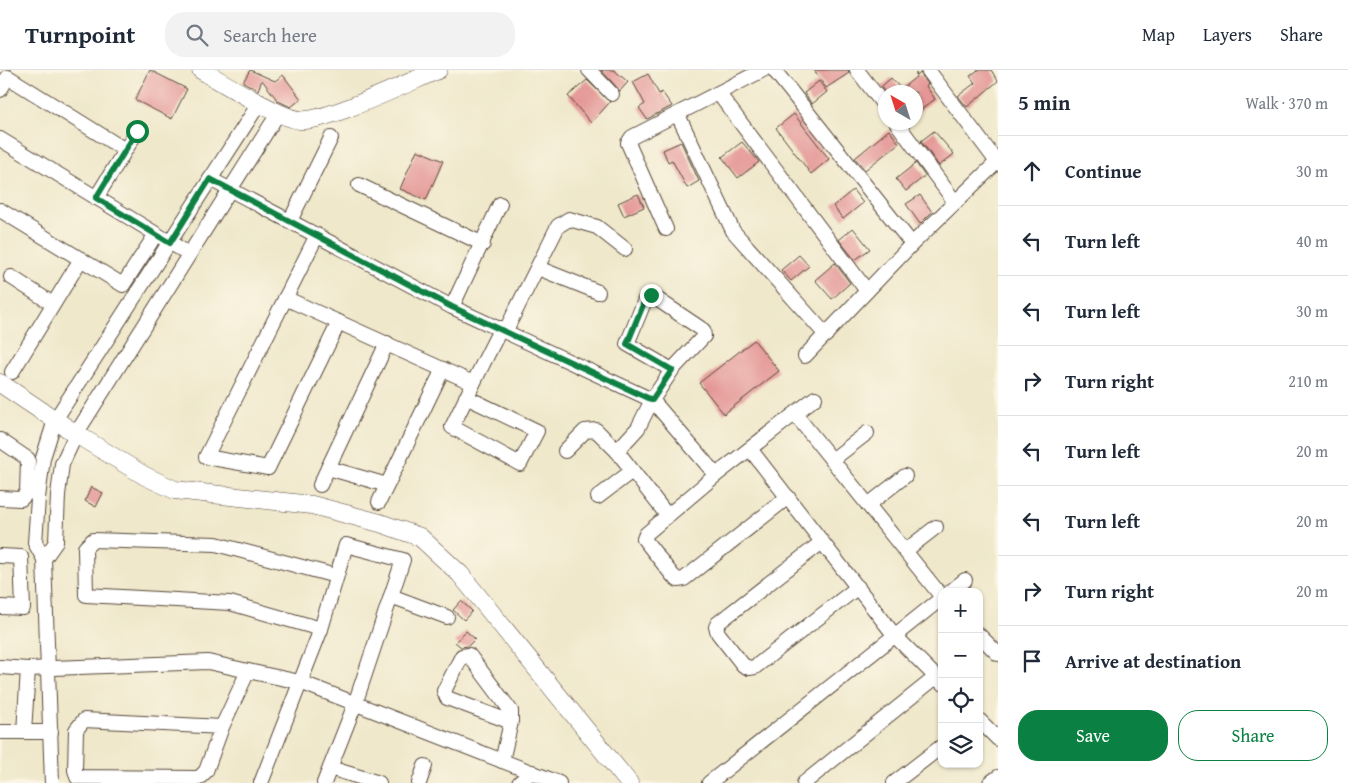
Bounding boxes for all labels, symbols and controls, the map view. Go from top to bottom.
search box [165,12,515,57]
text: Turnpoint [25,17,135,52]
icon: search [183,21,211,49]
text: Search here [223,21,317,49]
text: Map [1142,21,1175,48]
text: Layers [1203,21,1252,48]
text: Share [1280,21,1323,48]
north arrow [878,85,923,130]
text: 5 min [1018,87,1070,118]
text: Walk · 370 m [1245,91,1328,115]
route start [126,120,149,143]
icon: ahead [1018,157,1046,185]
text: Continue [1065,157,1142,185]
text: 30 m [1296,159,1328,183]
icon: left [1018,227,1046,255]
text: Turn left [1065,227,1140,255]
text: 40 m [1296,229,1328,253]
route end [640,284,663,307]
icon: left [1018,297,1046,325]
text: Turn left [1065,297,1140,325]
text: 30 m [1296,299,1328,323]
icon: right [1018,367,1046,395]
text: Turn right [1065,367,1154,395]
text: 210 m [1288,369,1328,393]
icon: left [1018,437,1046,465]
text: Turn left [1065,437,1140,465]
text: 20 m [1296,439,1328,463]
icon: left [1018,507,1046,535]
text: Turn left [1065,507,1140,535]
text: 20 m [1296,509,1328,533]
icon: right [1018,577,1046,605]
text: Turn right [1065,577,1154,605]
text: 20 m [1296,579,1328,603]
map controls [938,588,983,768]
button: + [938,588,983,633]
button: − [938,633,983,678]
icon: arrive [1018,647,1046,675]
text: Arrive at destination [1065,647,1241,675]
button: locate [938,678,983,723]
button: Save [1018,710,1168,761]
button: Share [1178,710,1328,761]
button: layers [938,723,983,768]

